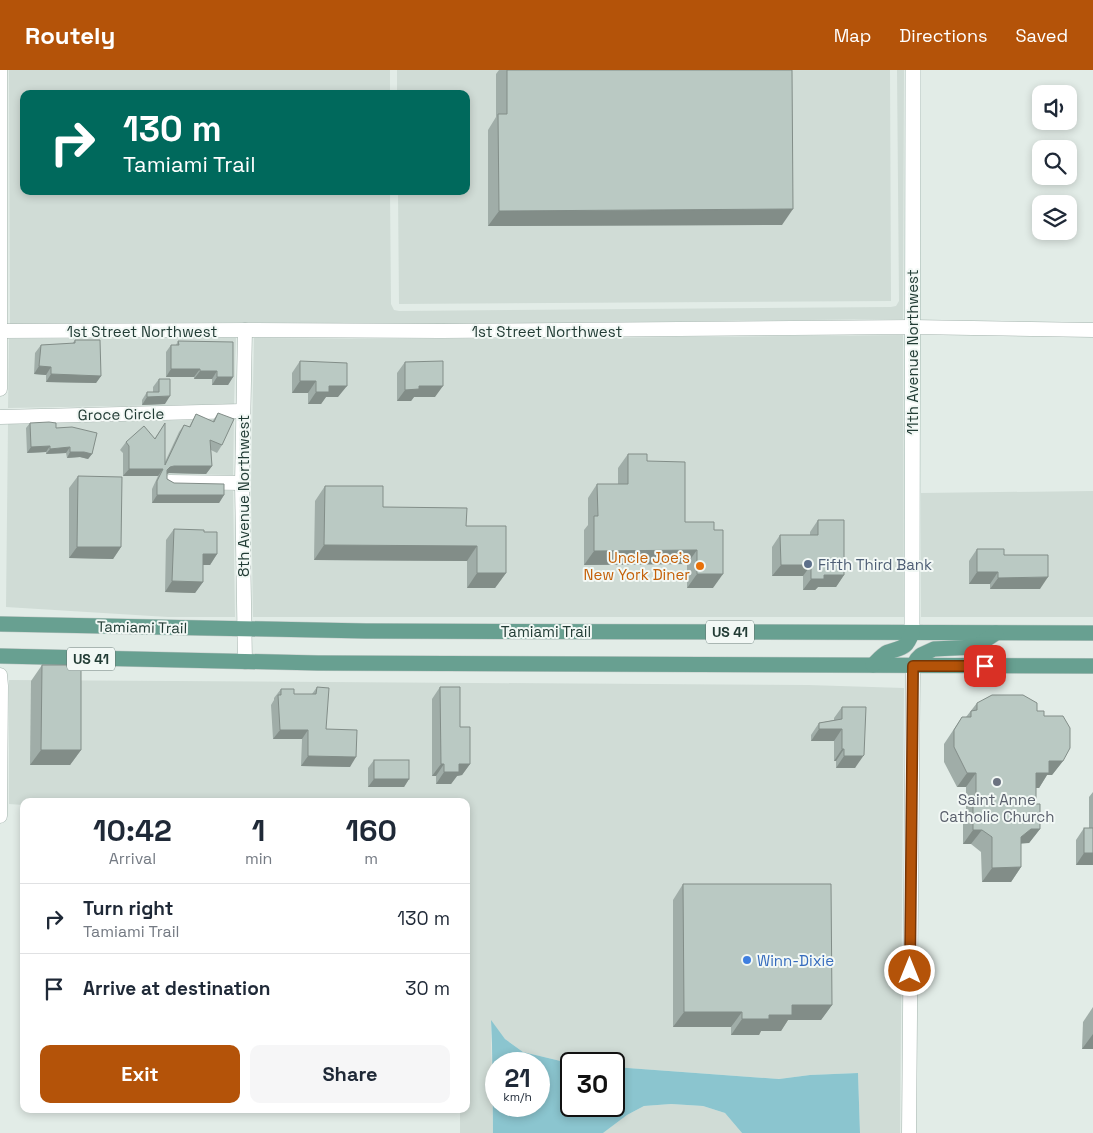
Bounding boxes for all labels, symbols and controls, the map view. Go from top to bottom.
text: Routely [25,20,115,51]
text: Map [834,24,871,47]
text: Directions [899,24,988,47]
text: Saved [1016,24,1068,47]
map controls [1032,85,1077,240]
button: sound [1032,85,1077,130]
text: 130 m [123,107,222,151]
icon: right [40,110,105,175]
button: search [1032,140,1077,185]
text: Tamiami Trail [123,150,256,178]
button: layers [1032,195,1077,240]
street label: 11th Avenue Northwest [903,269,922,435]
street label: 1st Street Northwest [67,322,217,341]
street label: 1st Street Northwest [472,322,622,341]
street label: Groce Circle [78,404,165,424]
street label: 8th Avenue Northwest [234,415,253,577]
place label: Uncle Joe's New York Diner [584,548,690,584]
place label: Fifth Third Bank [818,555,932,574]
marker: Fifth Third Bank [802,558,814,570]
marker: Uncle Joe's New York Diner [694,560,706,572]
street label: Tamiami Trail [97,617,187,637]
road number: US 41 [706,620,754,644]
street label: Tamiami Trail [501,622,591,641]
pin [964,645,1006,687]
road number: US 41 [67,648,115,670]
icon: arrive [971,652,999,680]
marker: Saint Anne Catholic Church [991,776,1003,788]
place label: Saint Anne Catholic Church [940,790,1054,826]
text: 10:42 [93,811,172,850]
text: 1 [252,811,265,850]
text: 160 [345,811,397,850]
text: Arrival [109,848,156,869]
text: min [245,848,272,869]
text: m [364,848,378,869]
text: Turn right [83,896,173,921]
icon: right [40,905,68,933]
text: 130 m [397,906,450,931]
text: Tamiami Trail [83,921,179,942]
position arrow [883,944,935,996]
place label: Winn-Dixie [757,951,834,970]
marker: Winn-Dixie [741,954,753,966]
icon: arrive [40,975,68,1003]
text: Arrive at destination [83,976,271,1001]
text: 30 m [405,976,450,1001]
button: Exit [40,1045,240,1103]
button: Share [250,1045,450,1103]
speed limit sign: 30 [560,1052,625,1117]
text: 21 [504,1062,531,1094]
text: km/h [503,1089,532,1105]

